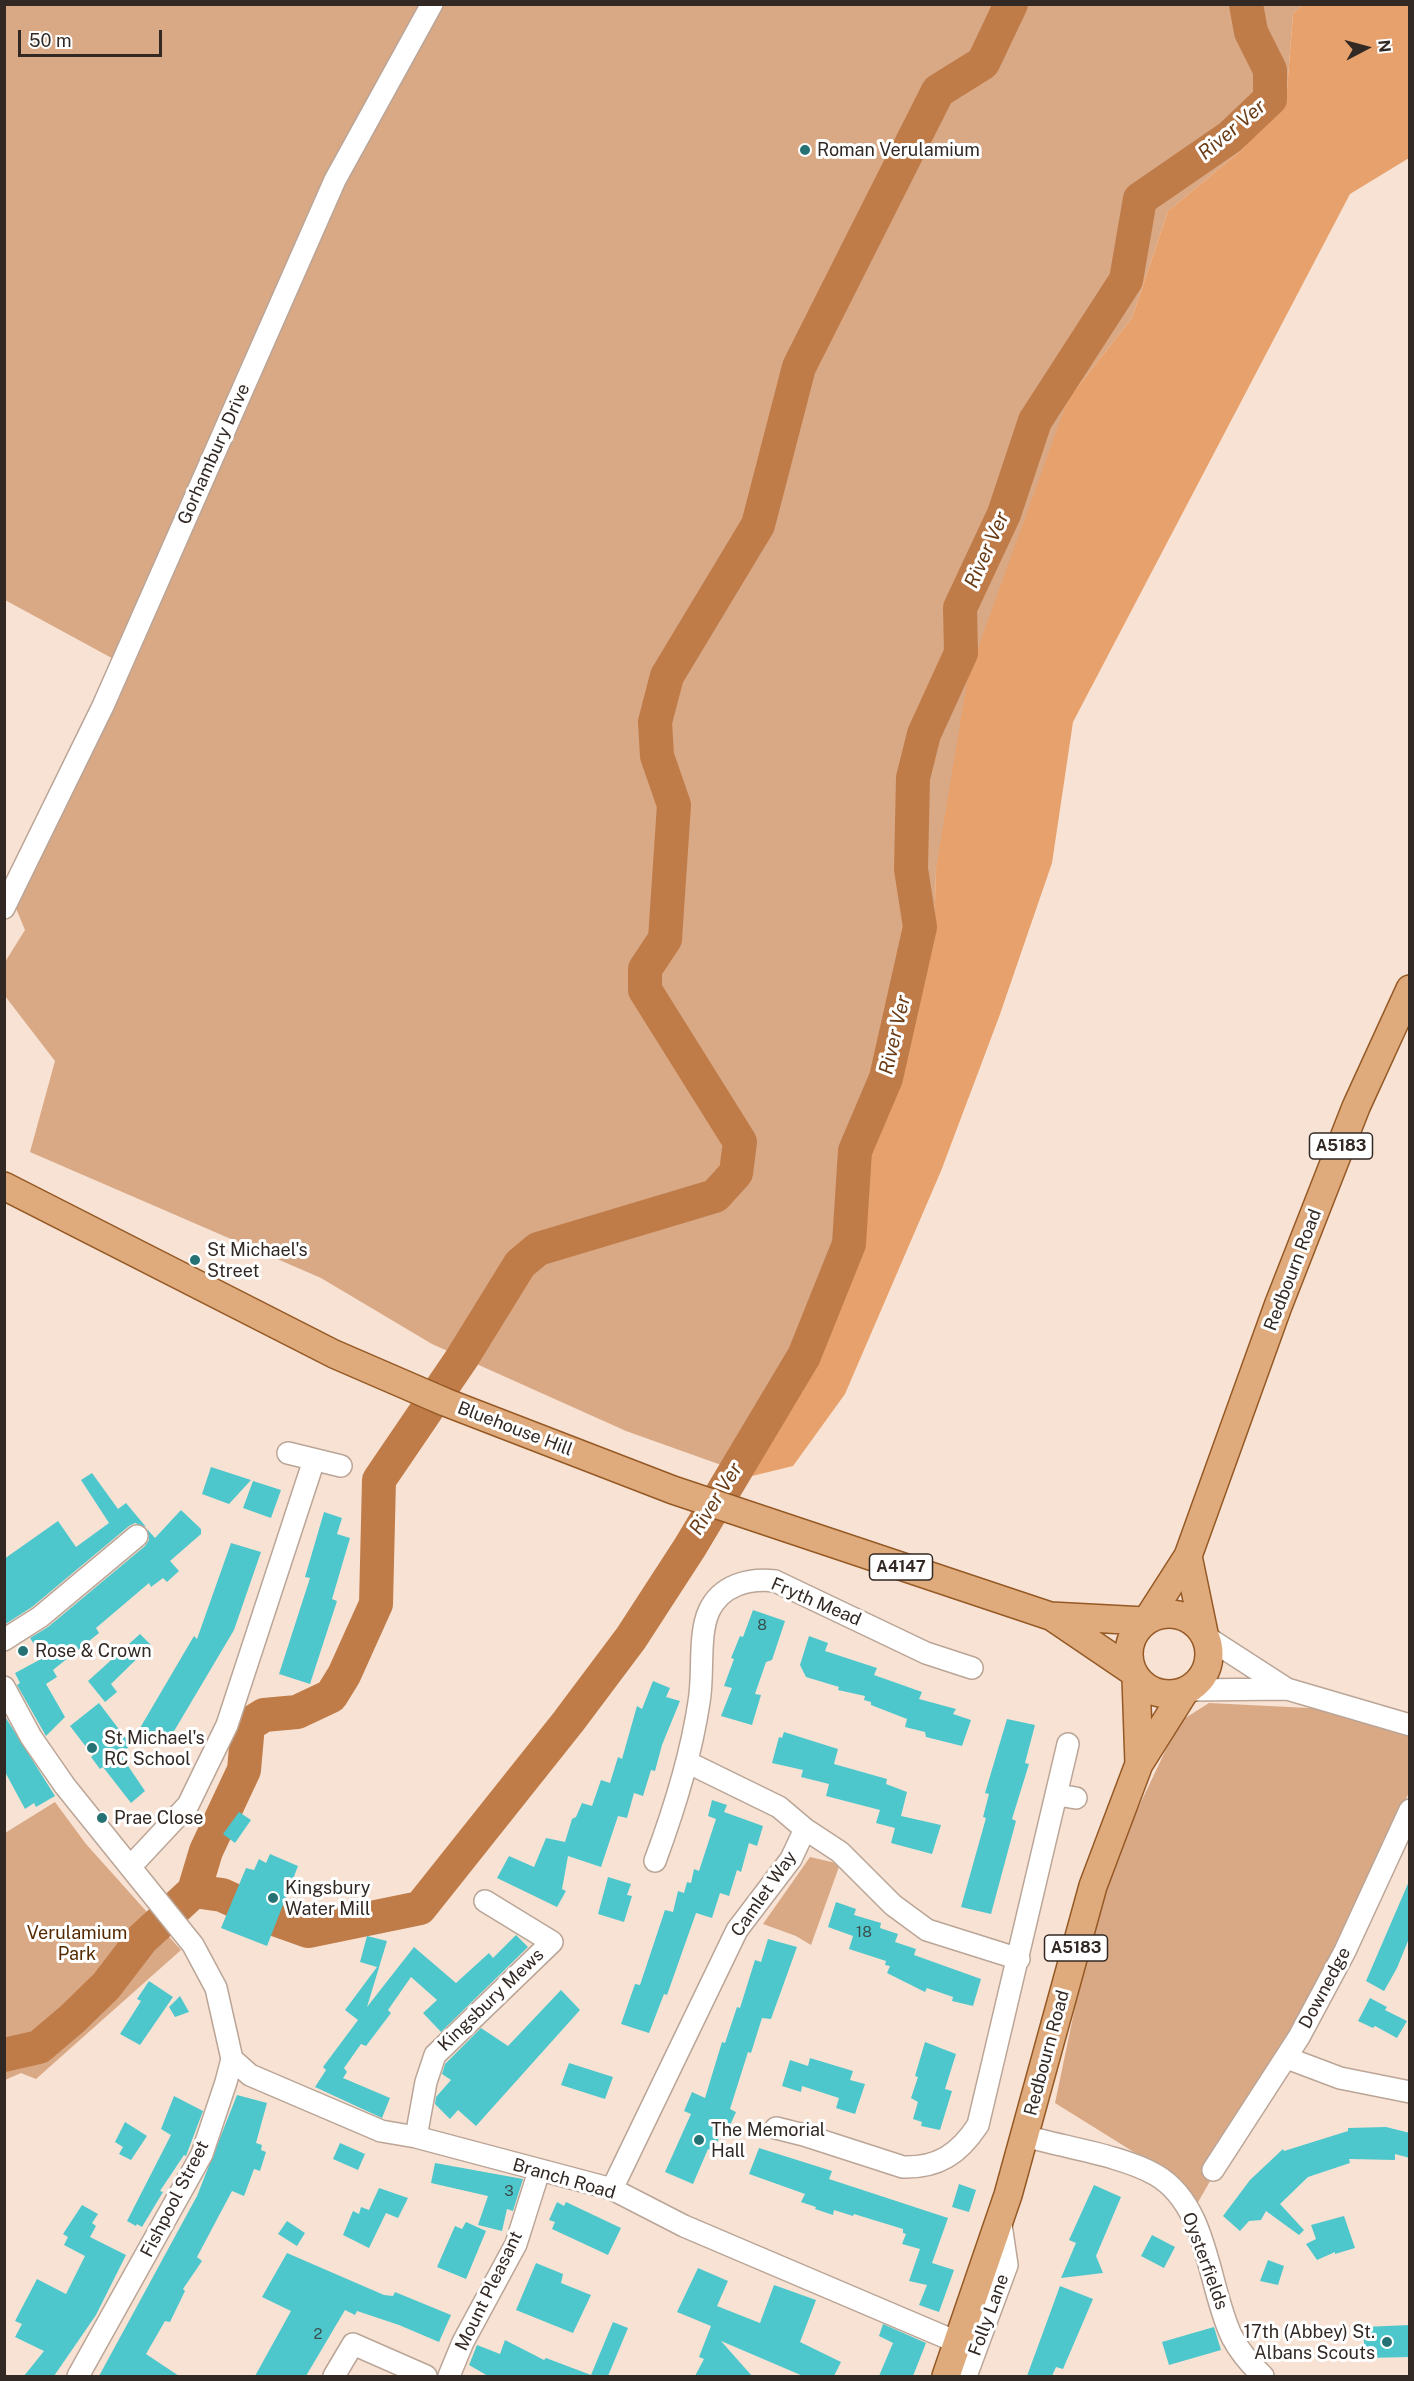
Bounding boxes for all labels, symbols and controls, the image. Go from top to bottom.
scale bar [21,18,165,56]
north arrow [1336,18,1396,78]
text: 50 m [29,30,72,51]
text: N [1374,39,1394,53]
water label: River Ver [1193,95,1271,165]
place label: Roman Verulamium [817,139,980,161]
marker: Roman Verulamium [798,143,812,157]
street label: Gorhambury Drive [173,380,255,528]
water label: River Ver [960,508,1014,592]
water label: River Ver [874,993,916,1077]
road number: A5183 [1310,1133,1372,1159]
street label: Redbourn Road [1260,1206,1326,1334]
place label: St Michael's Street [207,1239,308,1282]
marker: St Michael's Street [188,1253,202,1267]
street label: Bluehouse Hill [454,1397,576,1461]
water label: River Ver [684,1458,748,1540]
road number: A4147 [870,1554,932,1580]
street label: Fryth Mead [768,1573,864,1631]
house number: 8 [757,1616,767,1634]
place label: Rose & Crown [35,1640,152,1662]
marker: Rose & Crown [16,1644,30,1658]
place label: St Michael's RC School [104,1727,205,1770]
marker: St Michael's RC School [85,1741,99,1755]
place label: Prae Close [114,1807,204,1829]
marker: Prae Close [95,1811,109,1825]
street label: Camlet Way [727,1847,801,1941]
place label: Kingsbury Water Mill [285,1877,370,1920]
marker: Kingsbury Water Mill [266,1891,280,1905]
park label: Verulamium Park [27,1922,127,1964]
house number: 18 [856,1923,872,1941]
road number: A5183 [1044,1935,1108,1961]
street label: Kingsbury Mews [434,1944,548,2056]
street label: Downedge [1295,1944,1355,2032]
street label: Redbourn Road [1020,1988,1074,2118]
place label: The Memorial Hall [711,2119,825,2162]
marker: The Memorial Hall [692,2133,706,2147]
street label: Fishpool Street [136,2137,214,2261]
street label: Branch Road [510,2154,618,2204]
house number: 3 [504,2182,514,2200]
street label: Oysterfields [1177,2209,1233,2313]
street label: Mount Pleasant [451,2228,527,2354]
street label: Folly Lane [964,2271,1014,2359]
place label: 17th (Abbey) St. Albans Scouts [1244,2321,1375,2364]
house number: 2 [314,2325,322,2343]
marker: 17th (Abbey) St. Albans Scouts [1380,2335,1394,2349]

